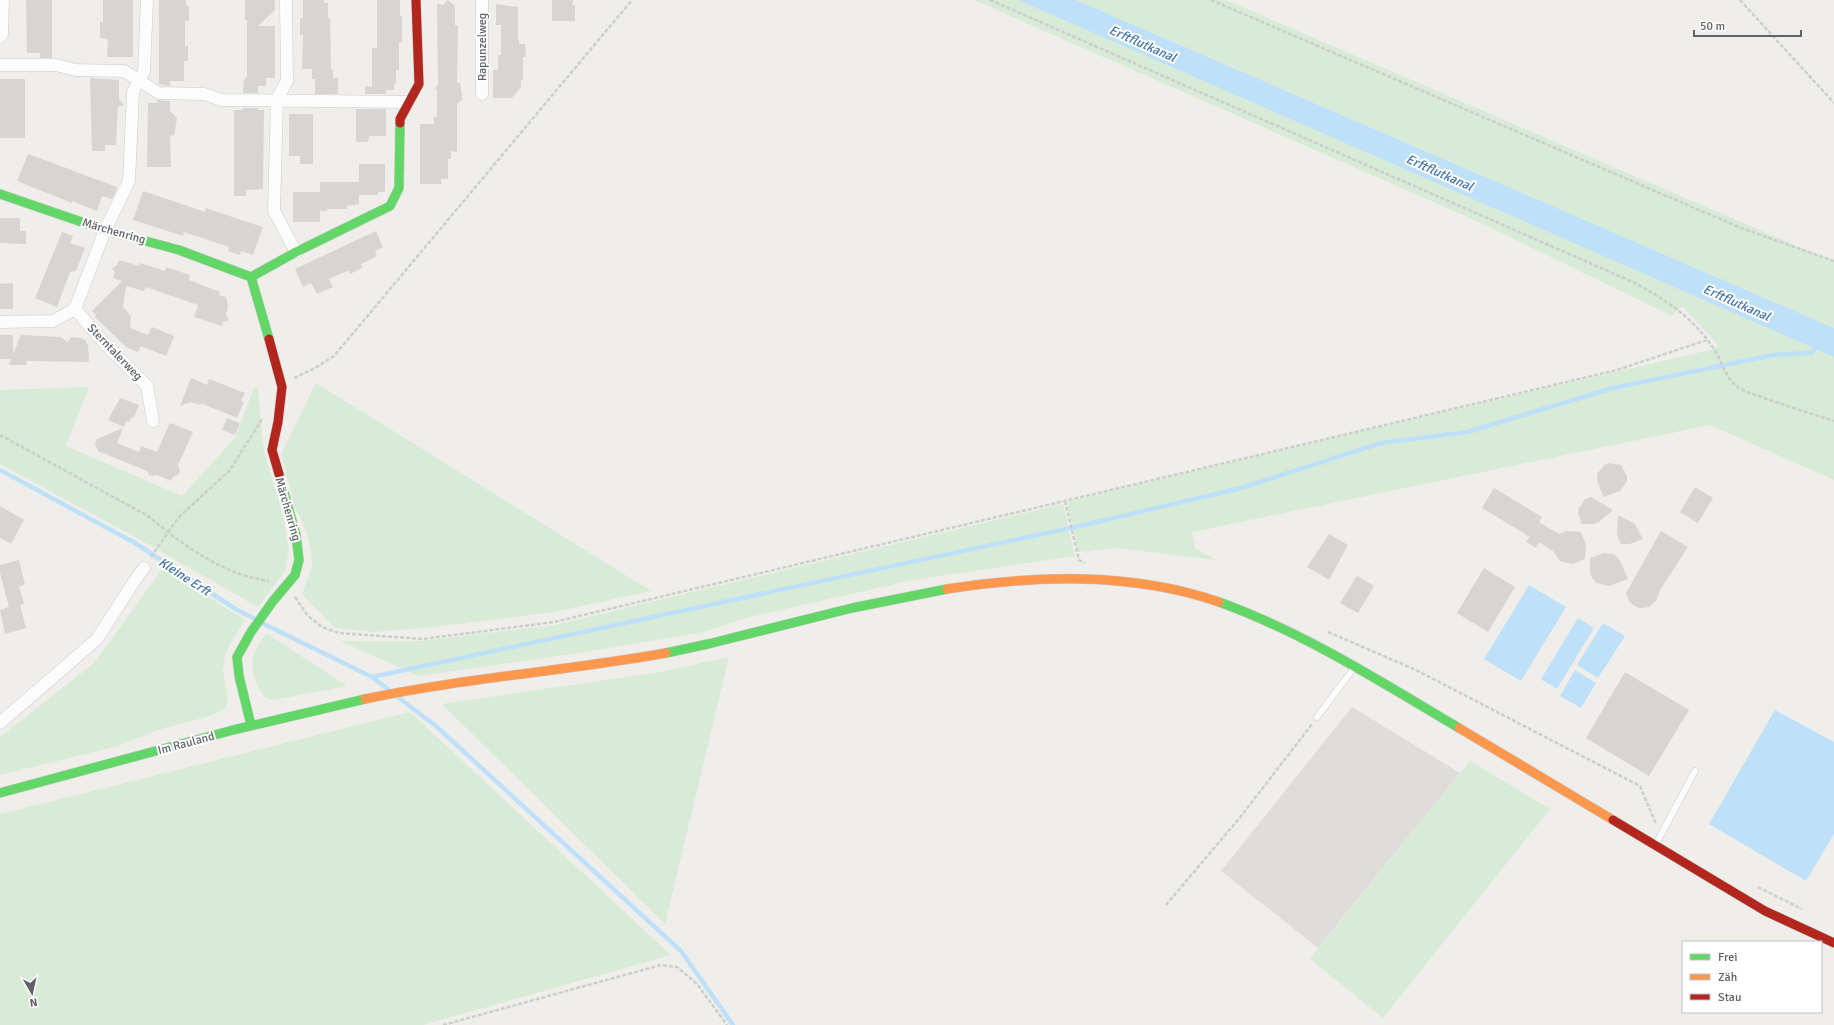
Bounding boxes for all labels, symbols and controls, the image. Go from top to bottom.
scale bar [1694,12,1801,38]
street label: Rapunzelweg [475,13,490,81]
text: 50 m [1700,19,1725,34]
water label: Erftflutkanal [1107,22,1180,66]
water label: Erftflutkanal [1404,151,1477,195]
street label: Märchenring [80,215,147,248]
water label: Erftflutkanal [1701,281,1774,325]
street label: Sterntalerweg [84,321,145,384]
street label: Märchenring [271,476,304,543]
water label: Kleine Erft [155,554,215,600]
street label: Im Rauland [156,729,216,758]
legend [1682,941,1822,1013]
text: Frei [1718,950,1737,965]
text: Zäh [1718,970,1737,985]
north arrow [12,973,52,1013]
text: Stau [1718,990,1742,1005]
text: N [29,995,38,1009]

